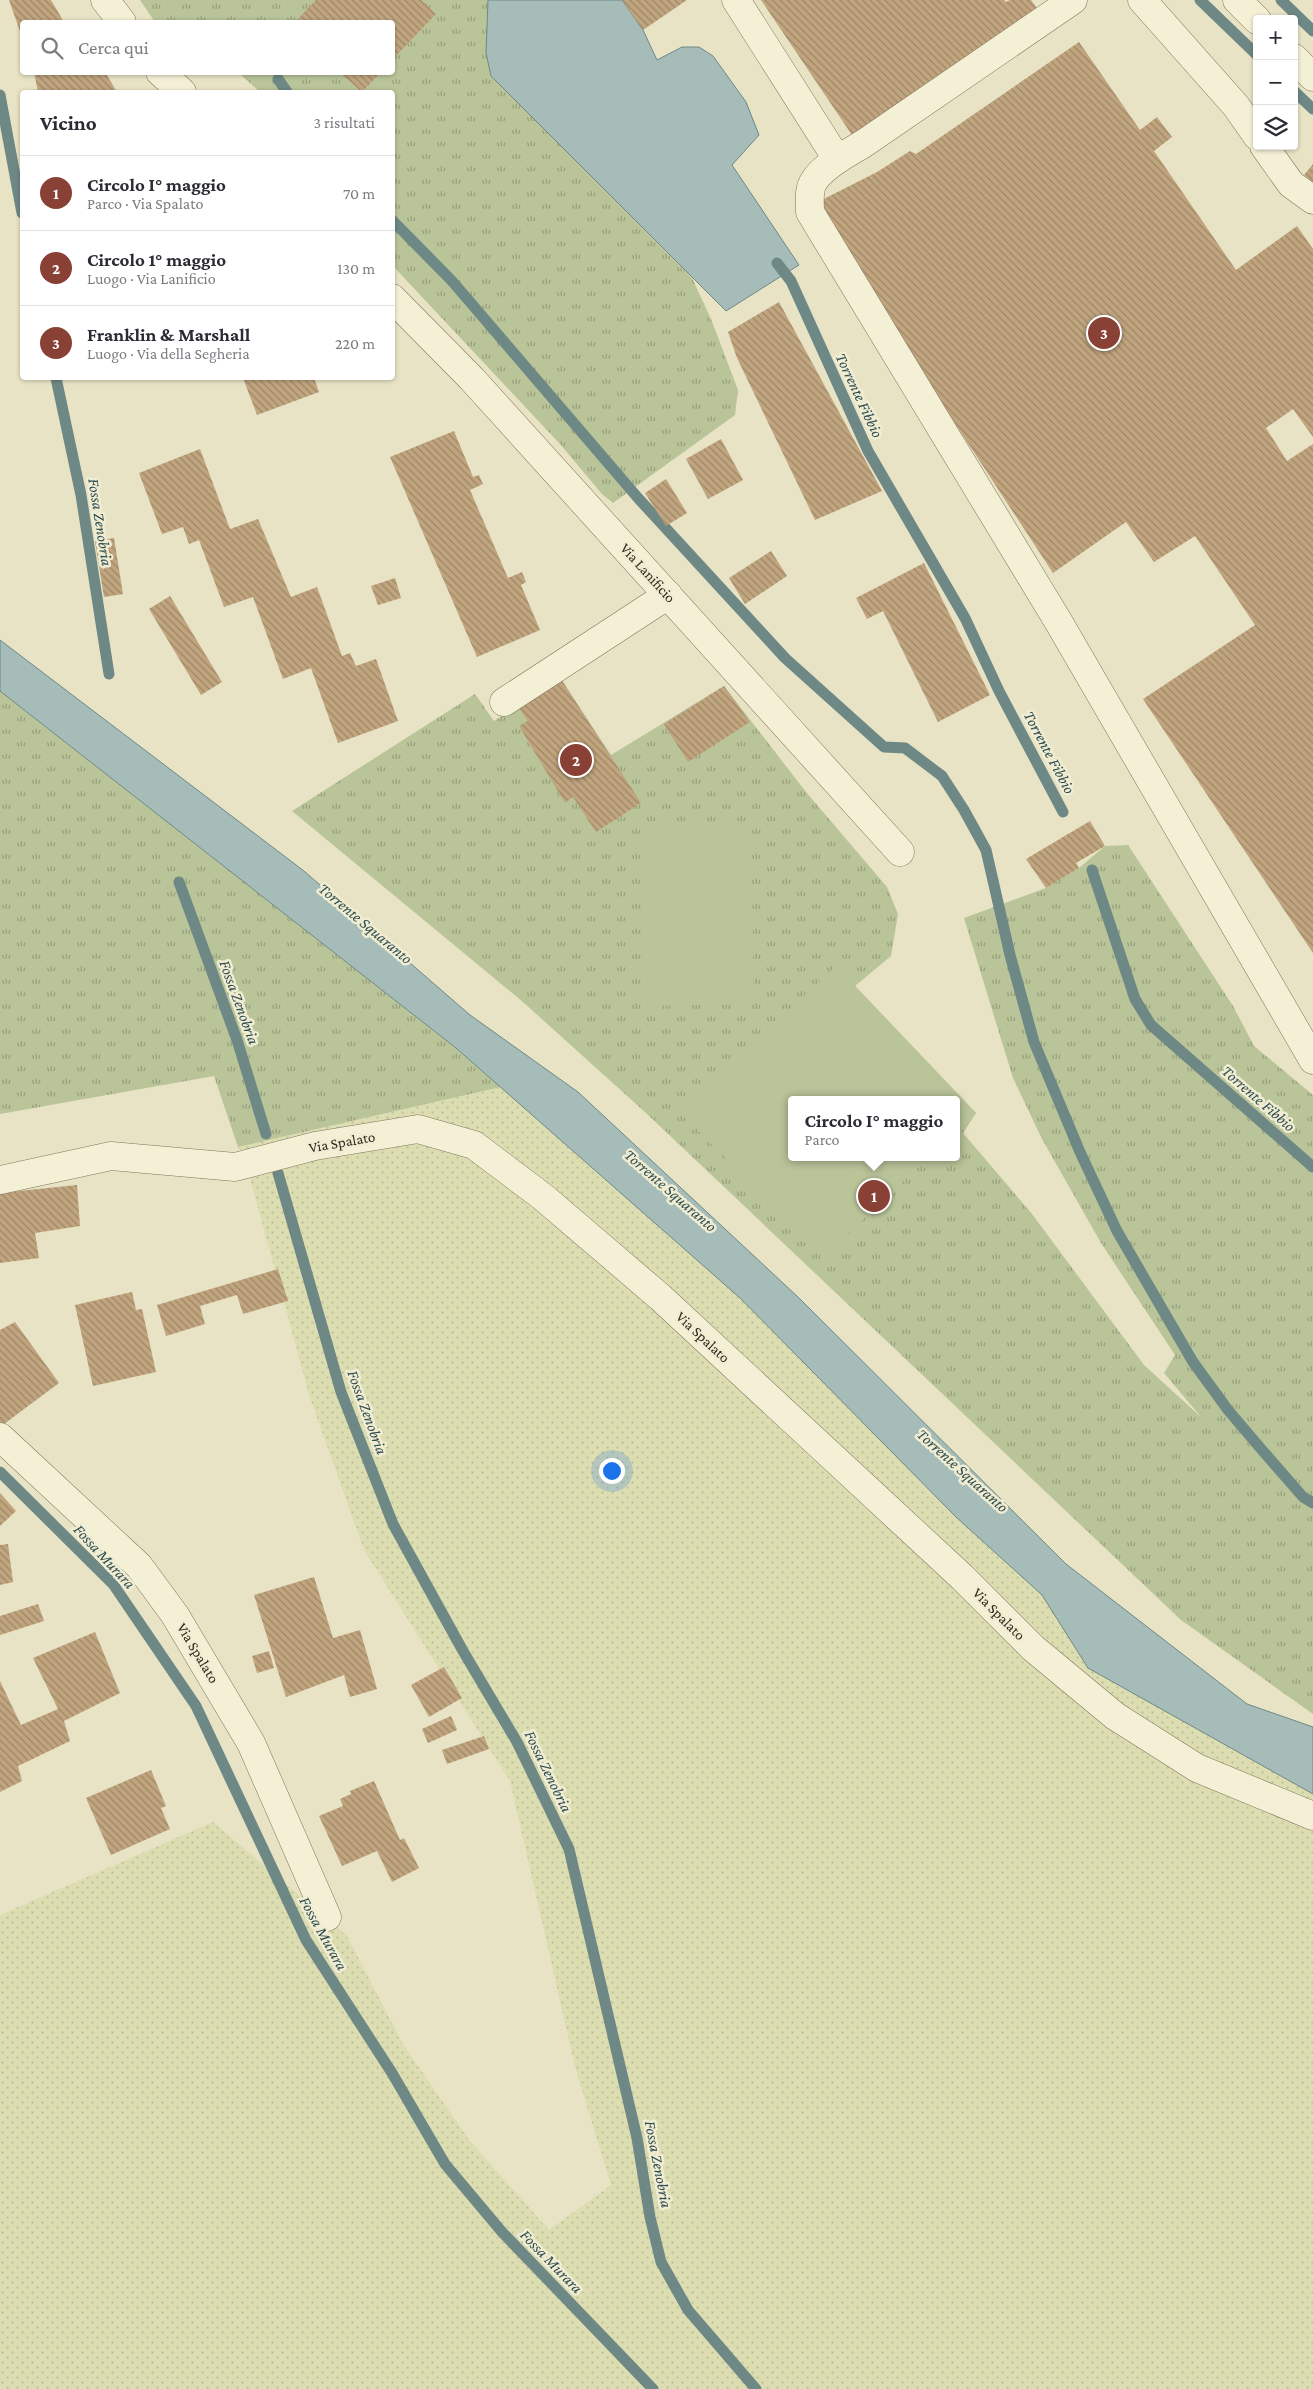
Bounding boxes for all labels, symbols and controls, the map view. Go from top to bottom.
map controls [1253,15,1298,150]
button: + [1253,15,1298,60]
search box [20,20,395,75]
icon: search [38,34,66,62]
text: Cerca qui [78,37,149,58]
button: − [1253,60,1298,105]
button: layers [1253,105,1298,150]
text: Vicino [40,111,97,135]
text: 3 risultati [313,114,375,131]
text: Circolo I° maggio [87,174,226,195]
text: 1 [53,185,59,202]
text: 70 m [343,185,375,202]
text: Parco · Via Spalato [87,195,203,212]
text: Circolo 1° maggio [87,249,226,270]
text: 2 [52,260,60,277]
text: 130 m [337,260,375,277]
text: Luogo · Via Lanificio [87,270,216,287]
pin: 3 [1088,314,1120,352]
text: Franklin & Marshall [87,324,250,345]
text: 3 [52,335,60,352]
text: 220 m [335,335,375,352]
text: Luogo · Via della Segheria [87,345,250,362]
water label: Torrente Fibbio [833,350,887,440]
water label: Fossa Zenobria [85,477,116,568]
street label: Via Lanificio [617,540,679,606]
water label: Torrente Fibbio [1021,708,1079,797]
pin: 2 [560,741,592,779]
water label: Torrente Squaranto [315,879,416,968]
water label: Fossa Zenobria [216,958,263,1047]
water label: Torrente Fibbio [1219,1062,1299,1135]
popup [788,1096,960,1161]
text: Circolo I° maggio [805,1110,943,1131]
street label: Via Spalato [308,1128,377,1157]
text: Parco [805,1131,840,1148]
water label: Torrente Squaranto [621,1146,720,1236]
pin: 1 [858,1177,890,1215]
street label: Via Spalato [672,1308,733,1366]
water label: Fossa Zenobria [344,1368,391,1457]
water label: Torrente Squaranto [913,1425,1012,1516]
your location [599,1458,625,1484]
water label: Fossa Murara [71,1521,139,1592]
street label: Via Spalato [969,1585,1028,1644]
street label: Via Spalato [173,1620,222,1686]
water label: Fossa Zenobria [521,1728,576,1815]
water label: Fossa Murara [296,1893,351,1973]
water label: Fossa Zenobria [642,2119,675,2210]
water label: Fossa Murara [517,2226,586,2297]

